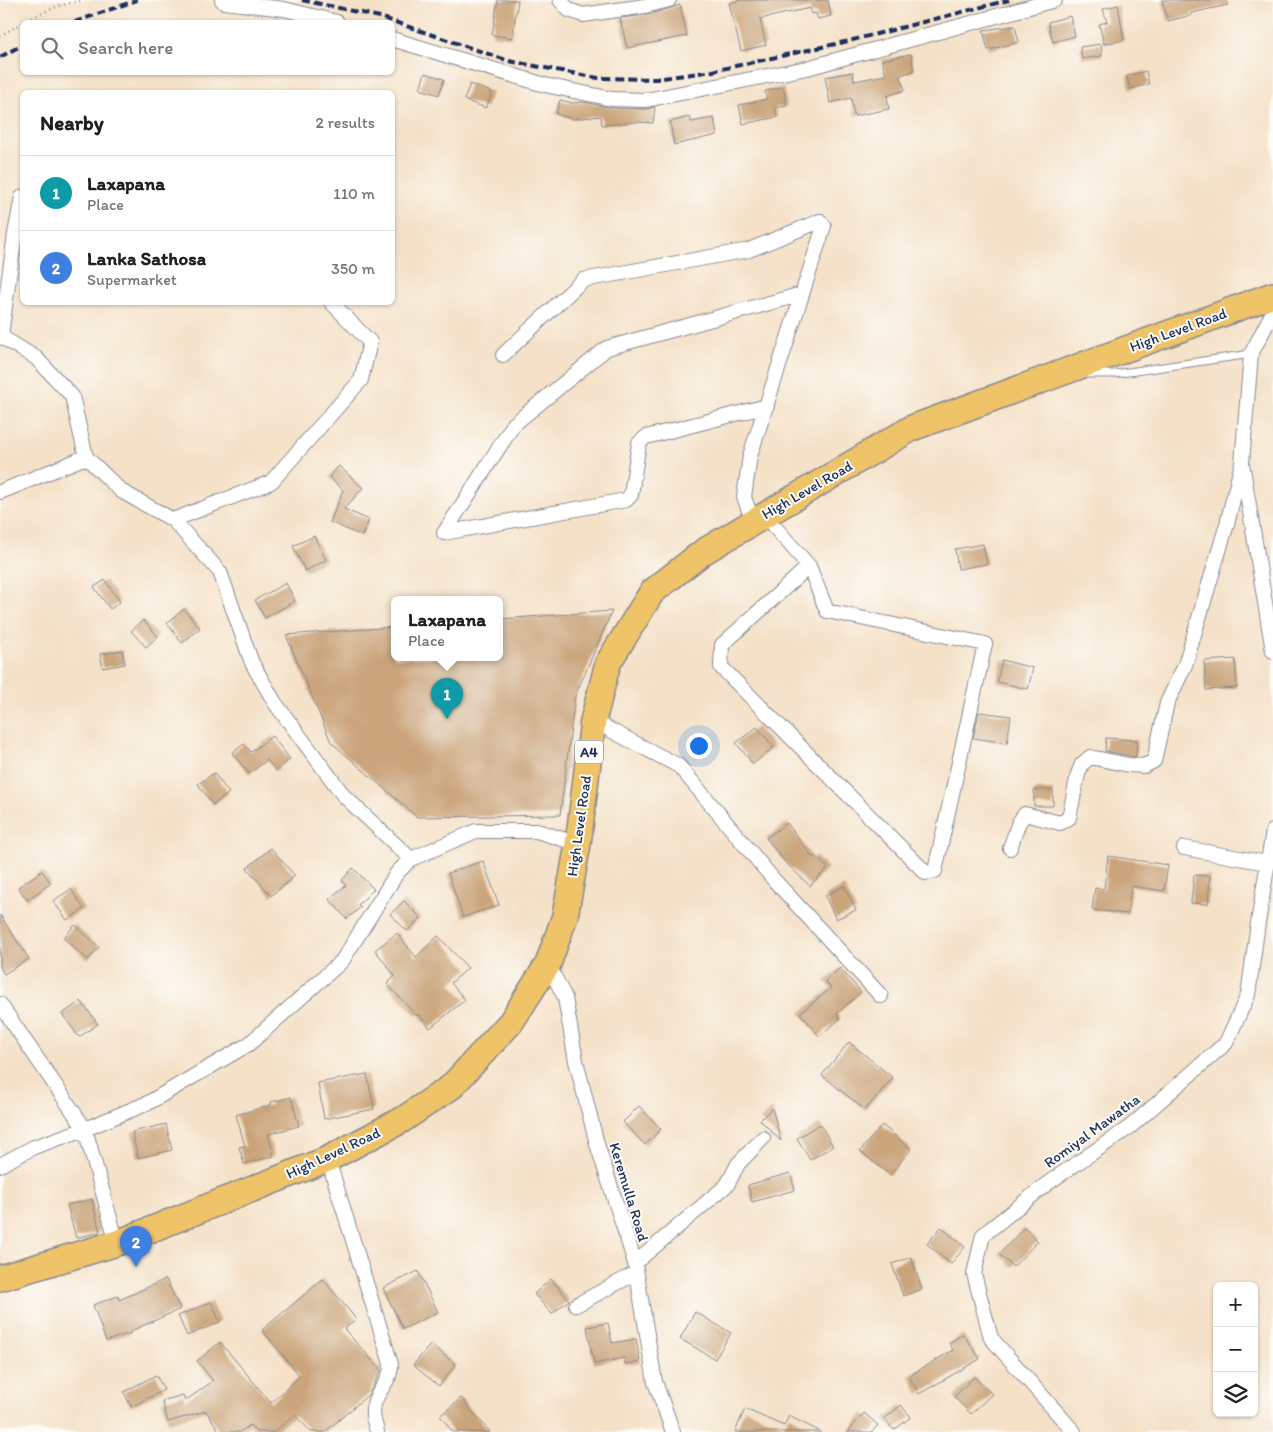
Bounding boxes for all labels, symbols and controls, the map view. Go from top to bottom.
search box [20,20,395,75]
icon: search [38,34,66,62]
text: Search here [78,36,173,59]
text: Nearby [40,110,104,135]
text: 2 results [315,113,375,132]
text: Laxapana [87,172,165,195]
text: 1 [52,184,60,203]
text: 110 m [333,184,375,203]
text: Place [87,195,124,214]
text: Lanka Sathosa [87,247,206,270]
text: 2 [52,259,60,278]
text: 350 m [331,259,375,278]
text: Supermarket [87,270,177,289]
street label: High Level Road [1127,304,1229,356]
street label: High Level Road [758,457,856,523]
popup [391,596,503,661]
text: Laxapana [408,608,486,631]
text: Place [408,631,445,650]
pin: 1 [431,678,463,719]
your location [686,733,712,759]
road number: A4 [575,740,603,764]
street label: High Level Road [563,774,595,878]
street label: Romiyal Mawatha [1041,1090,1144,1172]
street label: High Level Road [283,1123,383,1183]
street label: Keremulla Road [605,1140,653,1244]
pin: 2 [120,1226,152,1267]
map controls [1213,1282,1258,1417]
button: + [1213,1282,1258,1327]
button: − [1213,1327,1258,1372]
button: layers [1213,1372,1258,1417]

